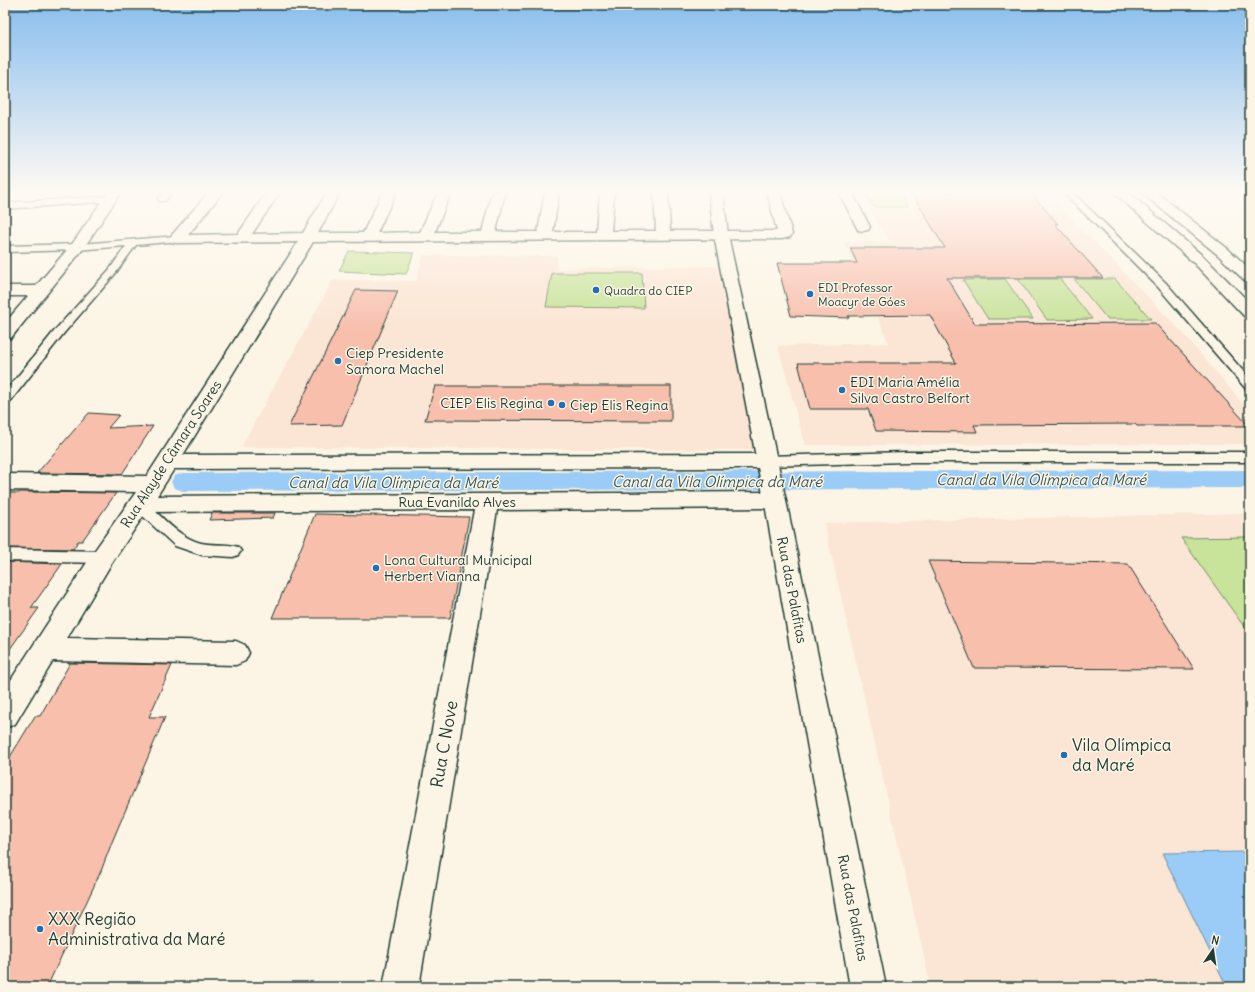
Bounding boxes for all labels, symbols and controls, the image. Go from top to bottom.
place label: EDI Professor Moacyr de Góes [818,280,906,309]
place label: Quadra do CIEP [604,283,692,298]
marker: Quadra do CIEP [591,285,601,295]
marker: EDI Professor Moacyr de Góes [805,289,815,299]
place label: Ciep Presidente Samora Machel [346,344,444,378]
marker: Ciep Presidente Samora Machel [333,356,343,366]
place label: EDI Maria Amélia Silva Castro Belfort [850,373,970,407]
street label: Rua Alayde Câmara Soares [116,377,226,531]
marker: EDI Maria Amélia Silva Castro Belfort [837,385,847,395]
place label: CIEP Elis Regina [440,394,543,412]
place label: Ciep Elis Regina [570,396,669,414]
marker: CIEP Elis Regina [546,398,556,408]
marker: Ciep Elis Regina [557,400,567,410]
water label: Canal da Vila Olímpica da Maré [936,470,1147,489]
water label: Canal da Vila Olímpica da Maré [612,472,823,491]
water label: Canal da Vila Olímpica da Maré [288,473,499,492]
street label: Rua Evanildo Alves [398,493,516,511]
street label: Rua das Palafitas [773,535,811,645]
place label: Lona Cultural Municipal Herbert Vianna [384,551,532,585]
marker: Lona Cultural Municipal Herbert Vianna [371,563,381,573]
street label: Rua C Nove [426,699,462,789]
place label: Vila Olímpica da Maré [1072,734,1172,776]
marker: Vila Olímpica da Maré [1059,750,1069,760]
street label: Rua das Palafitas [834,853,872,963]
place label: XXX Região Administrativa da Maré [48,908,225,950]
marker: XXX Região Administrativa da Maré [35,924,45,934]
north arrow [1193,930,1233,970]
text: N [1210,933,1221,948]

